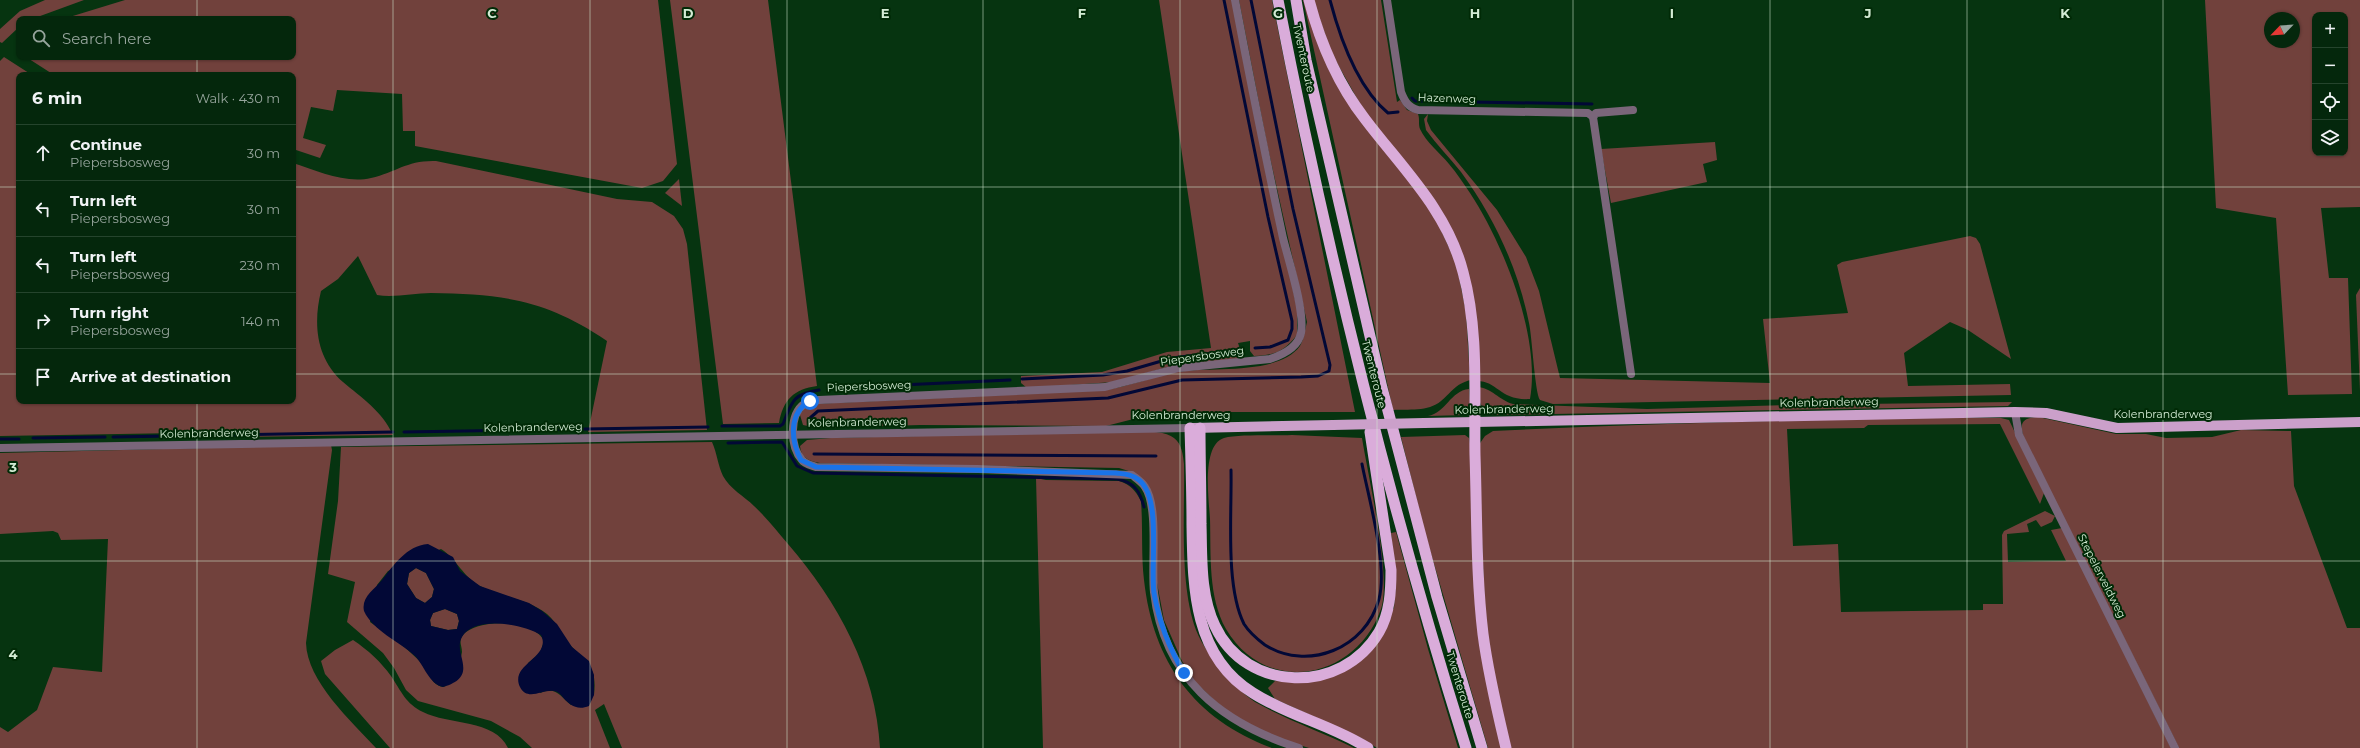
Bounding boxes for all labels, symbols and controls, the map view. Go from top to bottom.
text: C [487,5,497,21]
text: D [683,5,694,21]
text: E [881,5,890,21]
text: F [1078,5,1086,21]
text: G [1273,5,1283,21]
text: H [1470,5,1480,21]
text: I [1670,5,1674,21]
text: J [1863,5,1872,21]
text: K [2060,5,2070,21]
north arrow [2264,12,2300,48]
map controls [2312,12,2348,156]
button: + [2312,12,2348,48]
search box [16,16,296,60]
street label: Twenteroute [1290,22,1318,94]
icon: search [30,27,52,49]
text: Search here [62,29,151,48]
button: − [2312,48,2348,84]
button: locate [2312,84,2348,120]
text: 6 min [32,88,82,108]
text: Walk · 430 m [196,90,280,106]
street label: Hazenweg [1417,90,1477,106]
button: layers [2312,120,2348,156]
text: Continue [70,135,142,154]
icon: ahead [32,142,54,164]
text: 30 m [247,145,280,161]
text: Piepersbosweg [70,154,170,170]
text: Turn left [70,191,137,210]
icon: left [32,198,54,220]
text: 30 m [247,201,280,217]
text: Piepersbosweg [70,210,170,226]
text: Turn left [70,247,137,266]
icon: left [32,254,54,276]
text: 230 m [239,257,280,273]
text: Piepersbosweg [70,266,170,282]
text: Turn right [70,303,149,322]
icon: right [32,310,54,332]
text: 140 m [241,313,280,329]
text: Piepersbosweg [70,322,170,338]
street label: Twenteroute [1359,338,1389,410]
street label: Piepersbosweg [1159,343,1245,369]
icon: arrive [32,366,54,388]
text: Arrive at destination [70,367,231,386]
street label: Piepersbosweg [826,378,912,394]
route start [801,392,819,410]
street label: Kolenbranderweg [1779,394,1879,410]
street label: Kolenbranderweg [1454,401,1554,417]
street label: Kolenbranderweg [2113,407,2213,421]
street label: Kolenbranderweg [1131,408,1231,422]
street label: Kolenbranderweg [807,414,907,430]
street label: Kolenbranderweg [483,419,583,435]
street label: Kolenbranderweg [159,425,259,441]
text: 3 [8,459,17,475]
street label: Stepelerveldweg [2075,532,2129,620]
text: 4 [9,646,18,662]
street label: Twenteroute [1443,650,1477,721]
route end [1175,664,1193,682]

